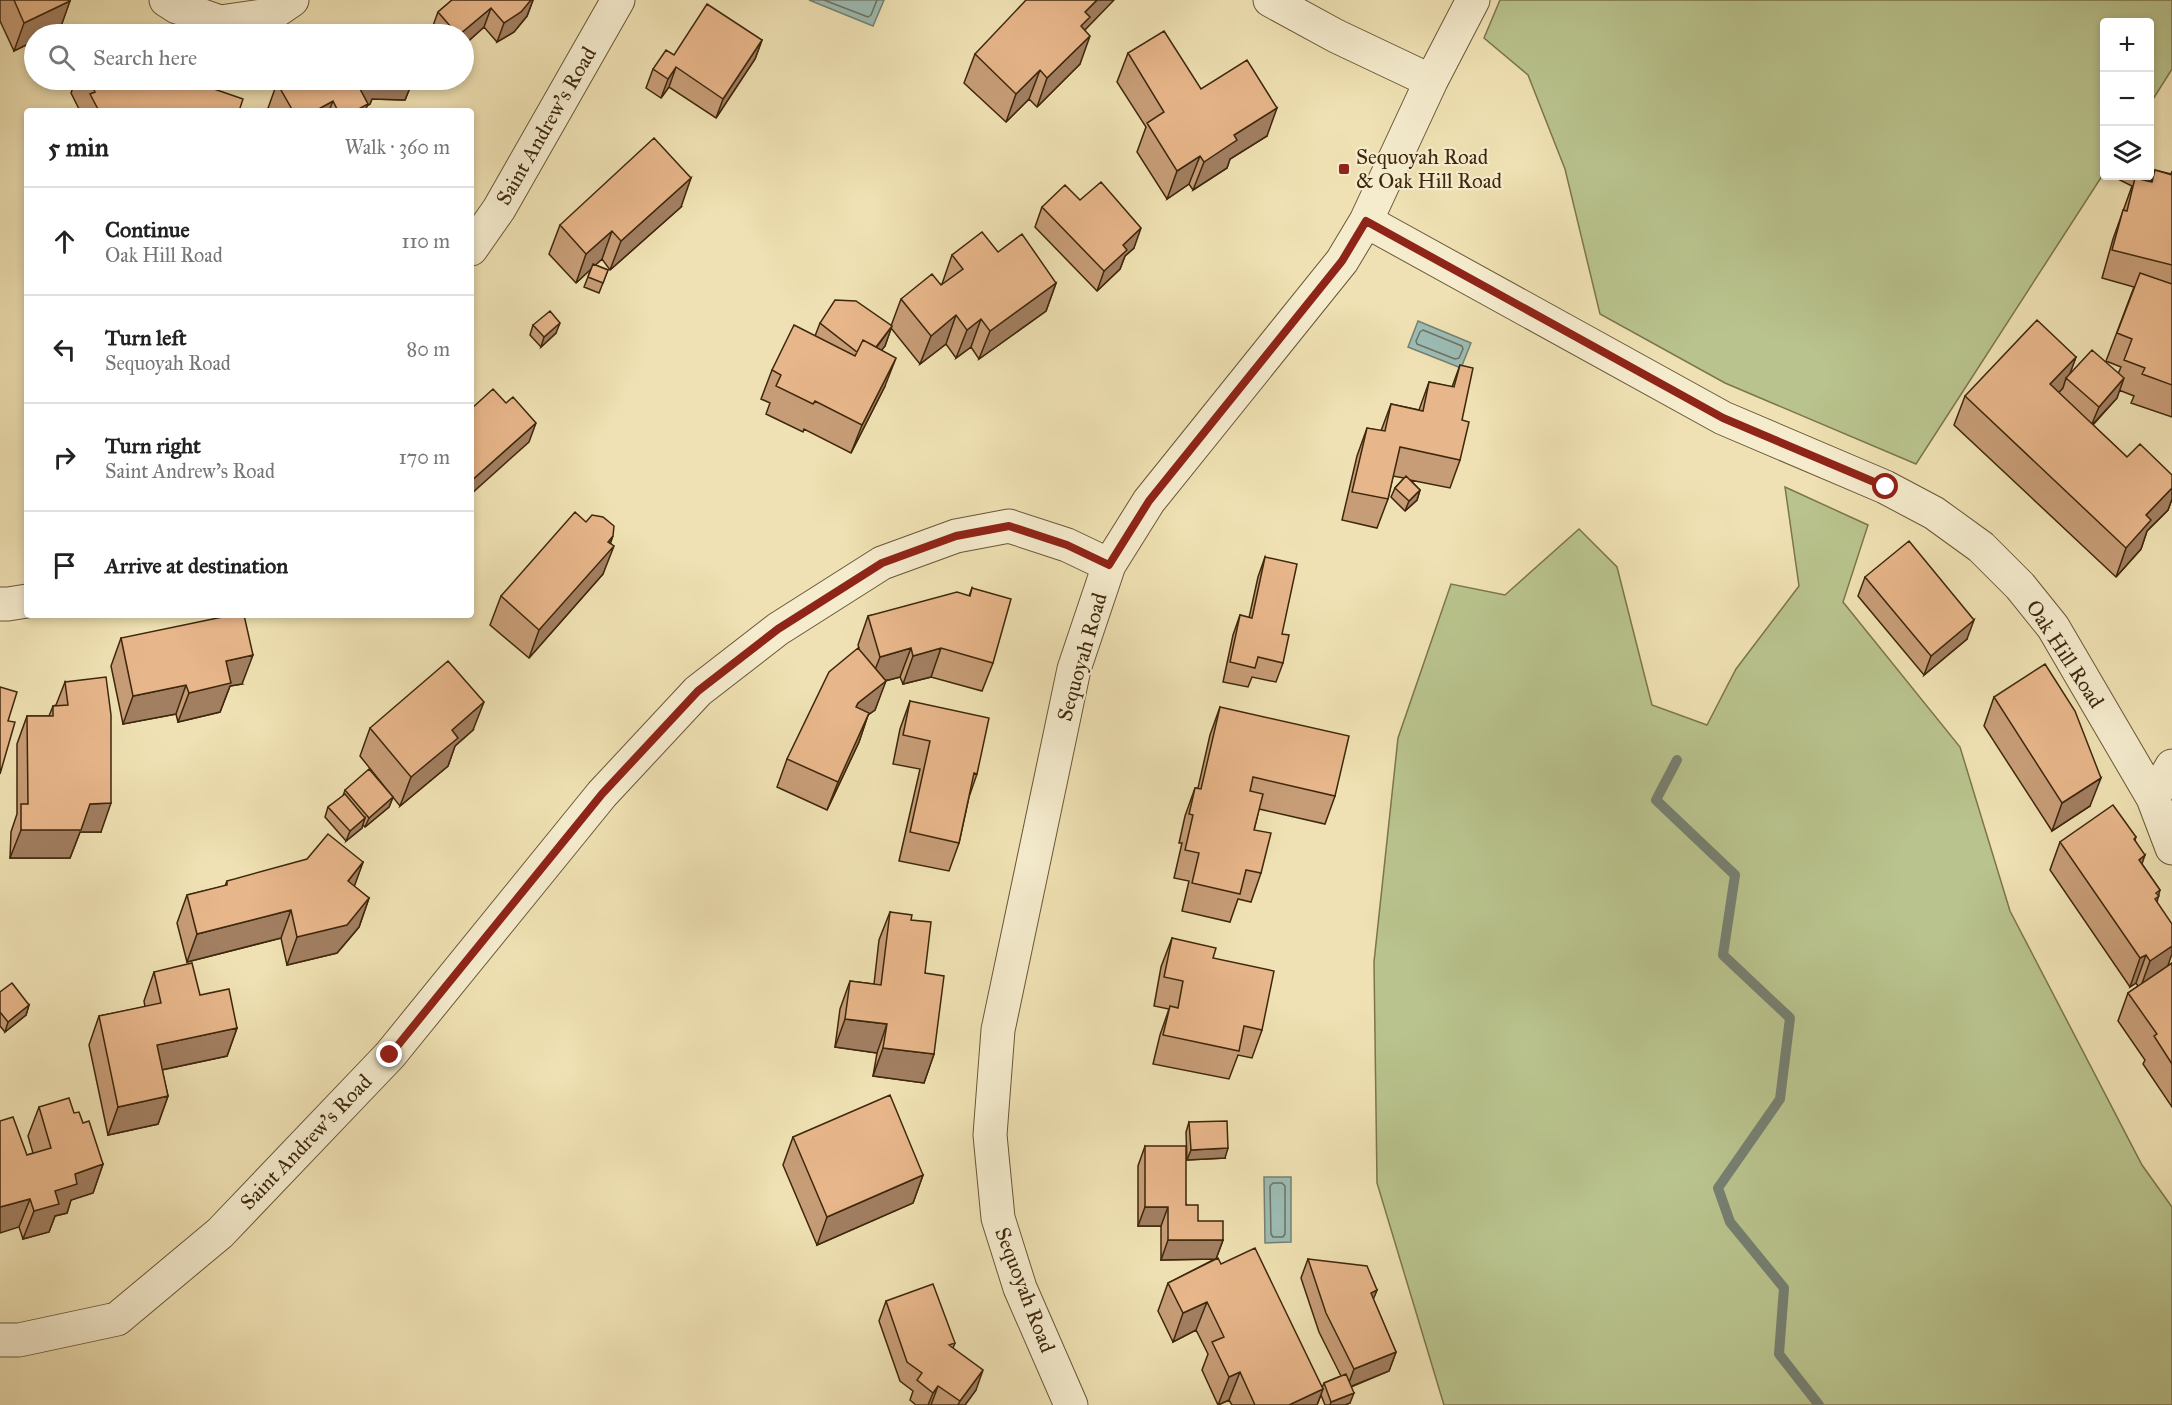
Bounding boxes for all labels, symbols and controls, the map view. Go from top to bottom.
map controls [2100,18,2154,180]
button: + [2100,18,2154,72]
search box [24,24,474,90]
icon: search [45,41,78,74]
street label: Saint Andrew's Road [490,42,602,210]
text: Search here [93,44,197,71]
button: − [2100,72,2154,126]
button: layers [2100,126,2154,180]
text: 5 min [48,131,109,163]
text: Walk · 360 m [345,135,450,159]
place label: Sequoyah Road & Oak Hill Road [1356,144,1502,194]
marker: Sequoyah Road & Oak Hill Road [1337,162,1351,176]
text: Continue [105,216,190,243]
icon: ahead [48,225,81,258]
text: 110 m [402,229,450,253]
text: Oak Hill Road [105,243,223,267]
text: Turn left [105,324,187,351]
icon: left [48,333,81,366]
text: 80 m [407,337,450,361]
text: Sequoyah Road [105,351,231,375]
text: Turn right [105,432,201,459]
icon: right [48,441,81,474]
text: 170 m [399,445,450,469]
text: Saint Andrew's Road [105,459,275,483]
route start [1872,473,1898,499]
icon: arrive [48,549,81,582]
text: Arrive at destination [105,552,288,579]
street label: Sequoyah Road [1051,589,1113,724]
street label: Oak Hill Road [2020,595,2110,713]
route end [376,1041,402,1067]
street label: Saint Andrew's Road [235,1068,378,1215]
street label: Sequoyah Road [989,1224,1061,1357]

